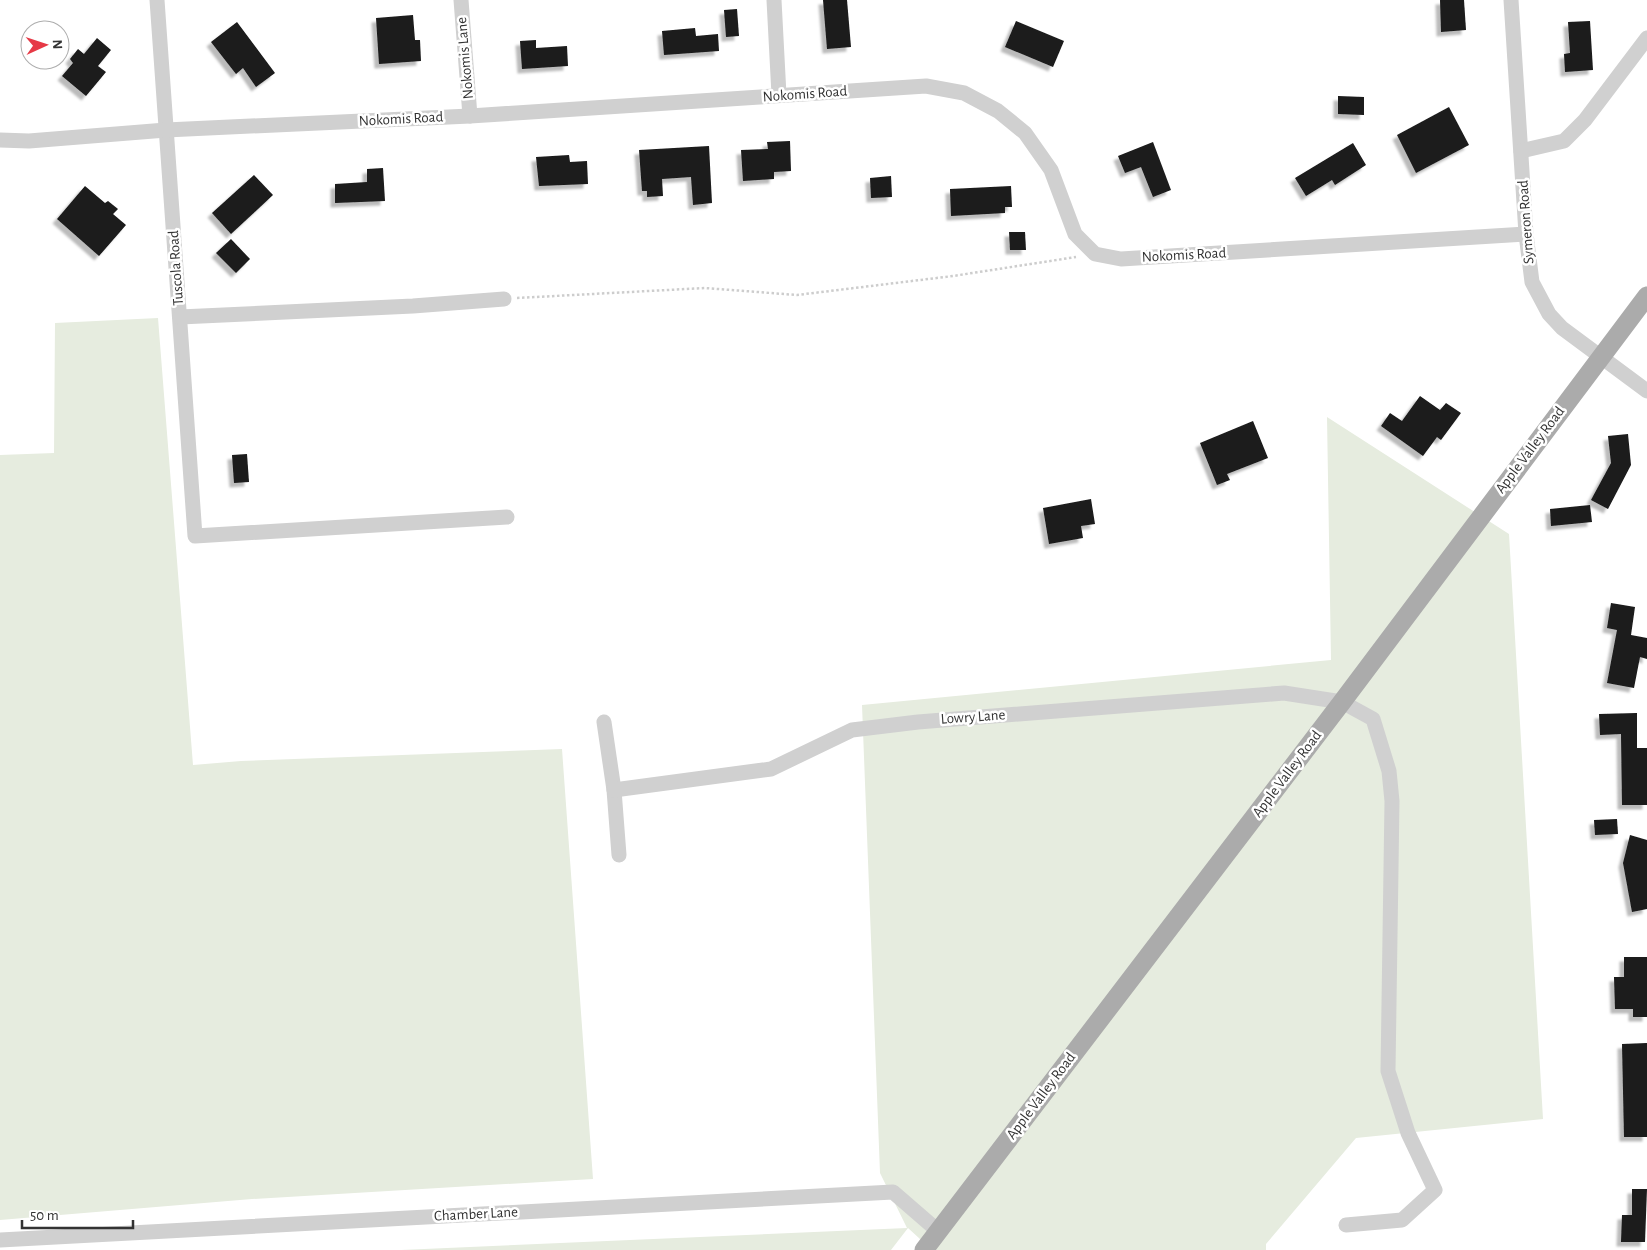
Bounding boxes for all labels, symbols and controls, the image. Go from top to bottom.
street label: Nokomis Lane [454,16,476,100]
north arrow [20,20,70,70]
text: N [50,39,64,50]
street label: Nokomis Road [762,84,848,104]
street label: Nokomis Road [358,109,444,129]
street label: Symeron Road [1516,179,1536,265]
street label: Tuscola Road [166,230,186,306]
street label: Nokomis Road [1141,245,1227,265]
street label: Apple Valley Road [1493,404,1568,496]
street label: Lowry Lane [940,707,1006,727]
street label: Apple Valley Road [1250,728,1325,820]
street label: Apple Valley Road [1004,1050,1079,1142]
scale bar [22,1198,134,1230]
street label: Chamber Lane [434,1204,518,1224]
text: 50 m [30,1208,59,1223]

